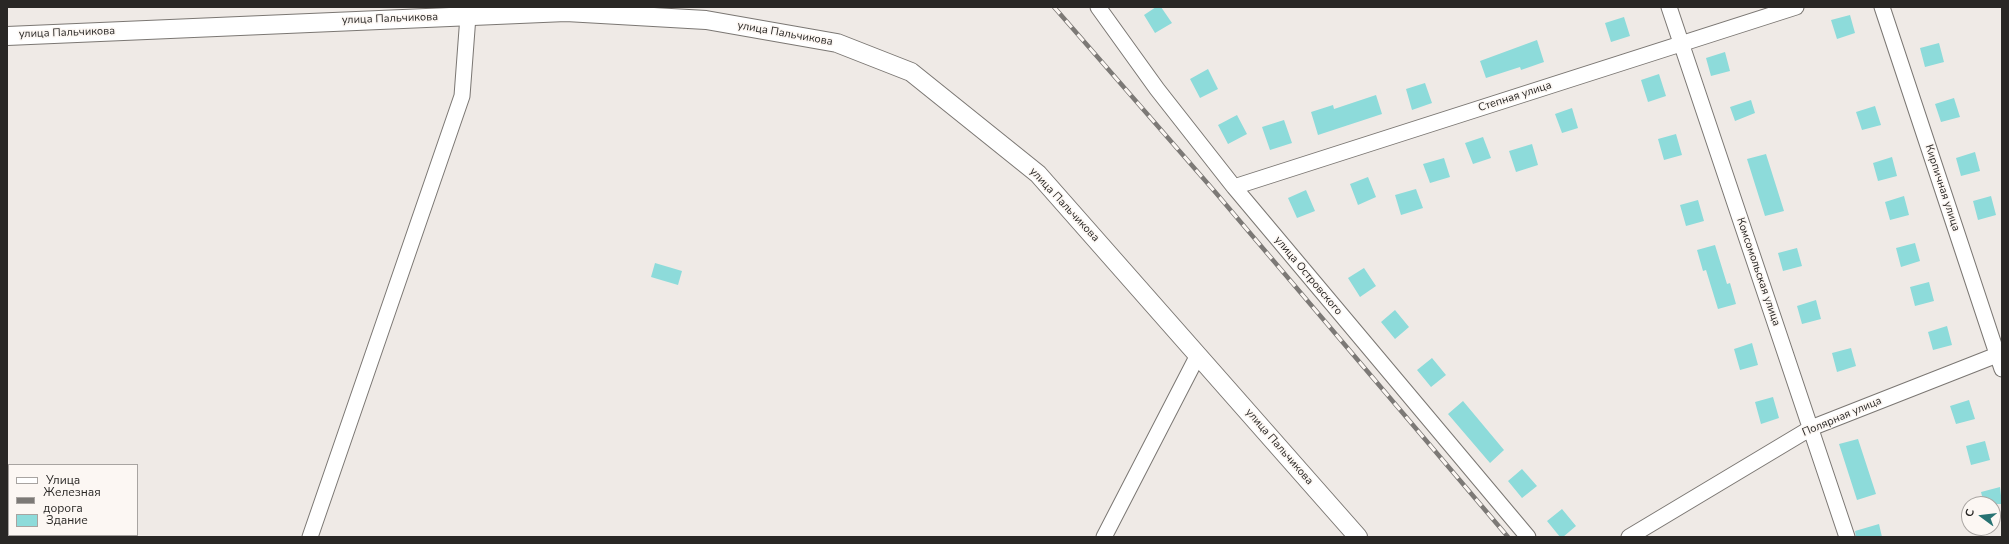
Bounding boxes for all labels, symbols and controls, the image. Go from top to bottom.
street label: улица Пальчикова [342,11,438,27]
street label: улица Пальчикова [736,19,834,49]
street label: улица Пальчикова [19,25,115,41]
street label: Степная улица [1477,79,1553,115]
street label: Кирпичная улица [1922,143,1962,233]
street label: улица Пальчикова [1026,165,1102,245]
street label: Комсомольская улица [1733,216,1783,328]
street label: улица Островского [1271,234,1345,318]
street label: Полярная улица [1800,394,1884,440]
street label: улица Пальчикова [1242,406,1316,488]
legend [8,464,138,536]
text: Улица [46,472,80,488]
text: Железная дорога [43,484,101,516]
north arrow [1961,496,2001,536]
text: С [1962,507,1978,519]
text: Здание [46,512,88,528]

